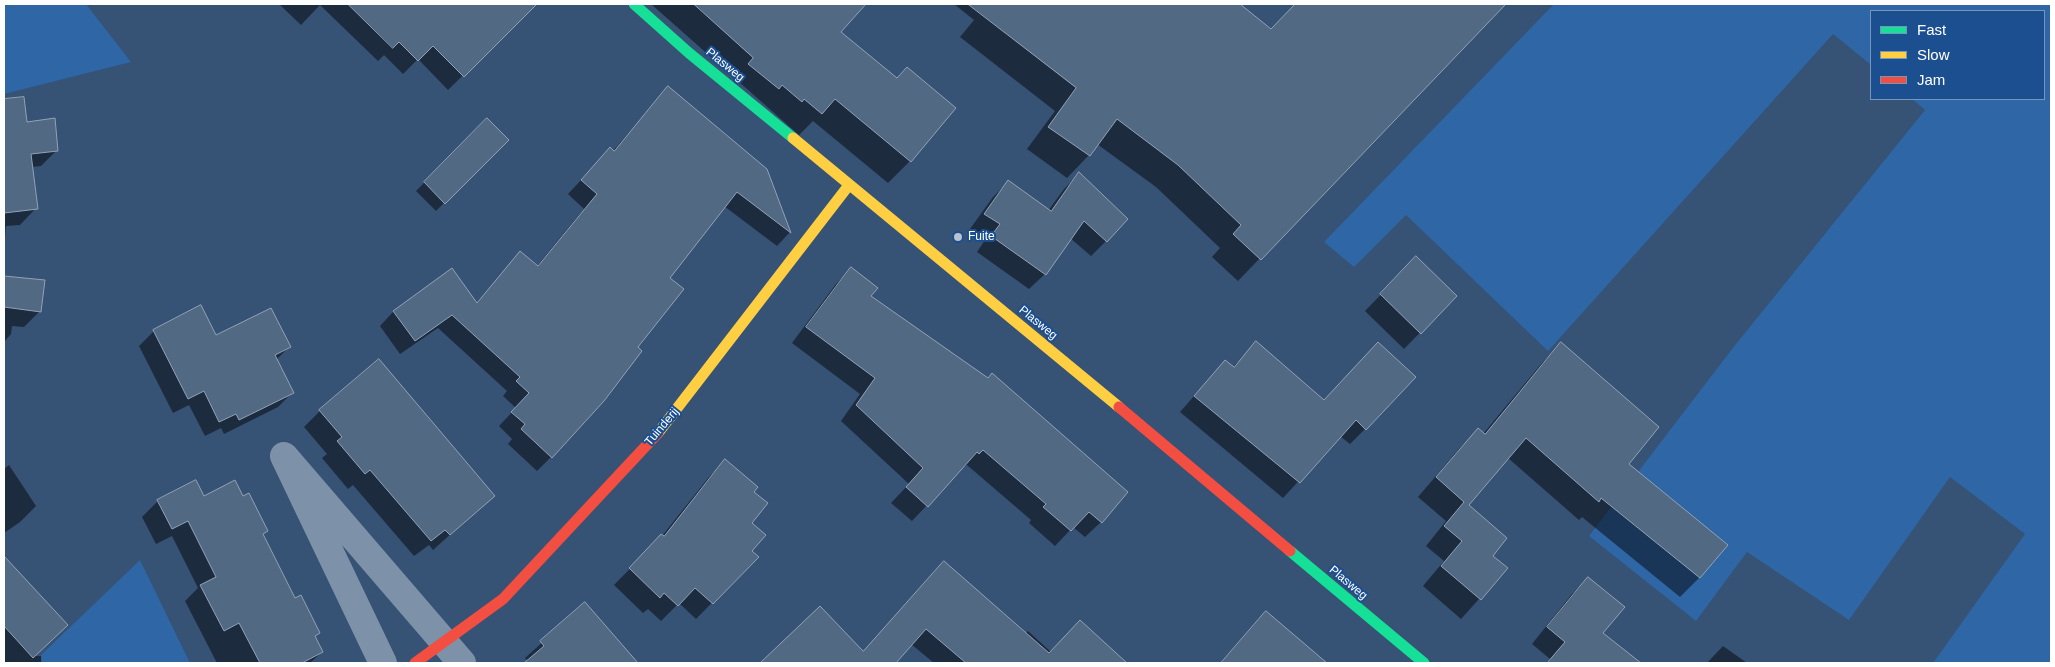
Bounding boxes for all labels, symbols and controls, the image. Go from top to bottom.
legend [1870,10,2045,100]
text: Fast [1917,21,1946,38]
street label: Plasweg [703,45,747,85]
text: Slow [1917,46,1950,63]
text: Jam [1917,71,1945,88]
place label: Fuite [968,230,995,244]
marker: Fuite [952,231,964,243]
street label: Plasweg [1016,303,1060,343]
street label: Tuinderij [642,405,682,449]
street label: Plasweg [1326,563,1370,603]

